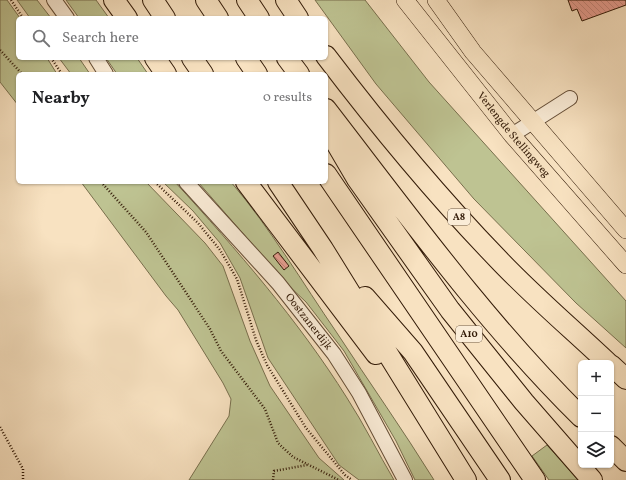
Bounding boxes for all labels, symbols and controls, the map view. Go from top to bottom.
search box [16,16,328,60]
icon: search [30,27,52,49]
text: Search here [62,28,139,49]
text: Nearby [32,87,90,110]
text: 0 results [263,89,312,107]
street label: Verlengde Stellingweg [473,89,554,181]
road number: A8 [448,209,470,225]
street label: Oostzanerdijk [281,290,336,353]
road number: A10 [456,326,482,342]
map controls [578,360,614,468]
button: + [578,360,614,396]
button: − [578,396,614,432]
button: layers [578,432,614,468]

